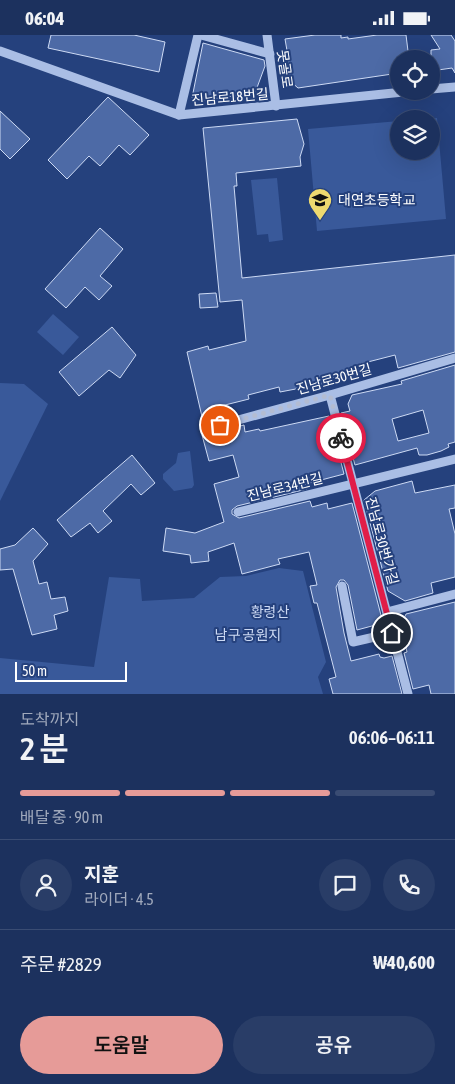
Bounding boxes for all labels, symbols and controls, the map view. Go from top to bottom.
text: 06:04 [25,7,64,29]
street label: 못골로 [274,49,296,89]
map controls [390,50,440,160]
button: locate [390,50,440,100]
street label: 진남로18번길 [191,86,269,108]
button: layers [390,110,440,160]
school or university icon: 대연초등학교 [307,187,333,221]
place label: 대연초등학교 [338,192,415,208]
street label: 진남로30번길 [295,361,373,397]
pin [199,404,241,446]
icon: bag [206,411,234,439]
courier [316,413,366,463]
icon: bike [327,424,355,452]
street label: 진남로34번길 [245,470,325,504]
street label: 진남로30번가길 [363,495,401,587]
park label: 황령산 [251,604,289,620]
pin [371,612,413,654]
icon: home [378,619,406,647]
park label: 남구 공원지 [215,627,281,643]
scale bar [15,659,128,682]
text: 50 m [22,663,47,679]
text: 도착까지 [20,710,79,728]
text: 06:06–06:11 [349,726,435,748]
text: 2 분 [20,730,69,767]
text: 배달 중 · 90 m [20,808,103,826]
button: person [20,859,72,911]
button: chat [319,859,371,911]
button: phone [383,859,435,911]
text: 지훈 [84,863,119,885]
text: 라이더 · 4.5 [84,890,154,908]
text: ₩40,600 [373,951,435,973]
text: 주문 #2829 [20,953,102,975]
button: 도움말 [20,1016,223,1074]
button: 공유 [233,1016,435,1074]

